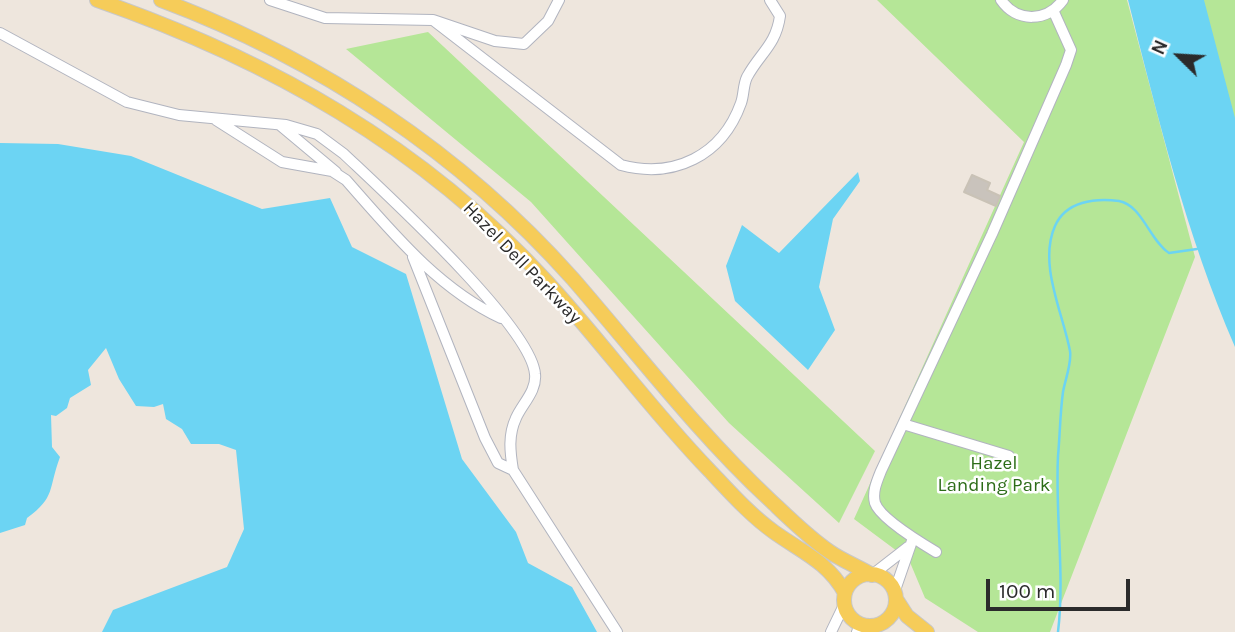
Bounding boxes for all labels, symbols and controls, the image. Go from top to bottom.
north arrow [1144,21,1214,91]
text: N [1147,37,1173,58]
street label: Hazel Dell Parkway [458,197,586,329]
park label: Hazel Landing Park [938,453,1050,497]
scale bar [990,566,1134,610]
text: 100 m [999,579,1056,603]

